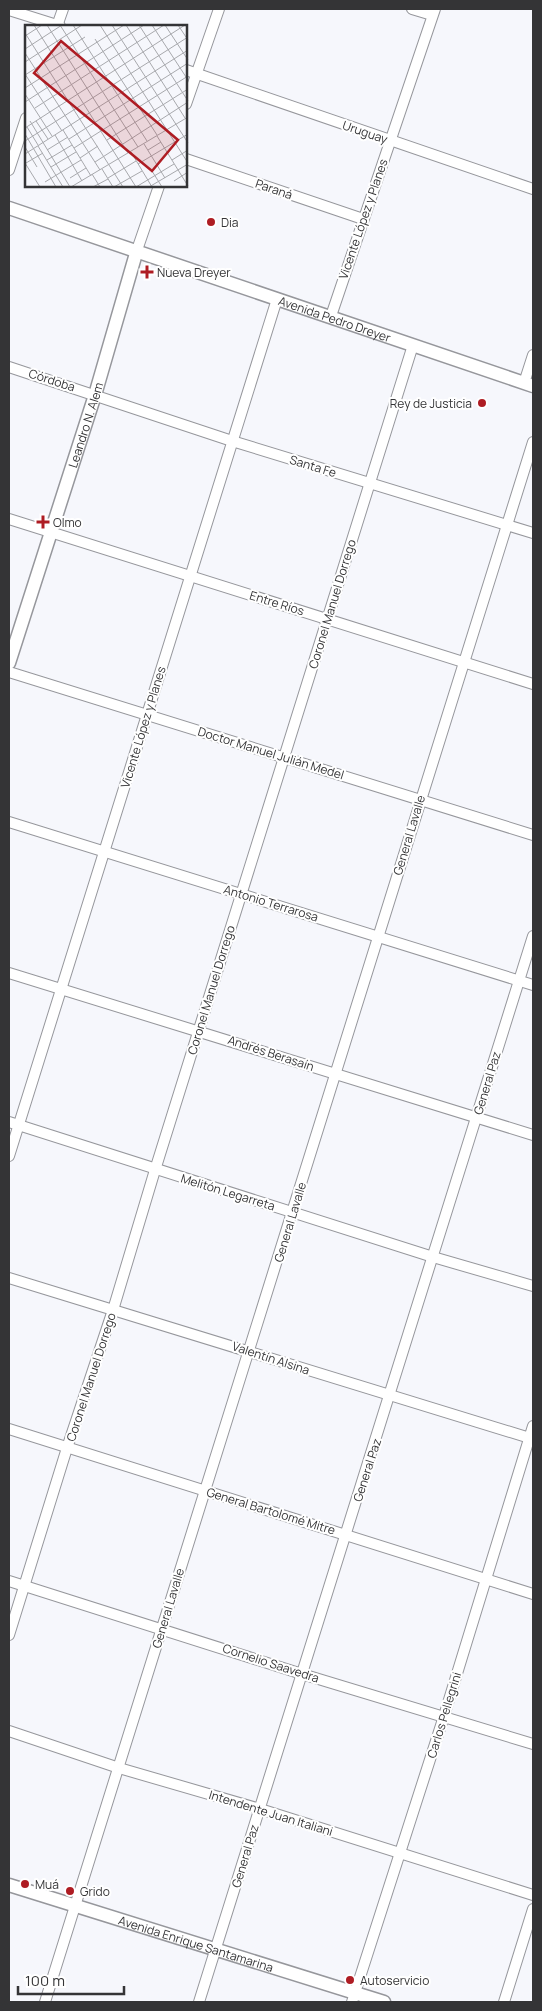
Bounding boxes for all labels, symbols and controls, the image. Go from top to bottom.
inset map [25,25,188,188]
street label: Uruguay [340,116,390,148]
street label: Vicente López y Planes [334,157,392,281]
street label: Paraná [253,175,295,203]
place label: Dia [221,214,239,231]
marker: Dia [205,216,217,228]
place label: Nueva Dreyer [157,264,231,281]
marker: Nueva Dreyer [141,266,153,278]
street label: Avenida Pedro Dreyer [276,292,394,346]
street label: Córdoba [27,365,77,395]
street label: Leandro N. Alem [64,380,107,470]
place label: Rey de Justicia [390,395,472,412]
marker: Rey de Justicia [476,397,488,409]
street label: Santa Fe [288,451,338,481]
place label: Olmo [53,514,82,531]
marker: Olmo [37,516,49,528]
street label: Coronel Manuel Dorrego [304,537,360,671]
street label: Entre Ríos [248,587,306,619]
street label: Vicente López y Planes [116,664,170,790]
street label: Doctor Manuel Julián Medel [196,723,346,783]
street label: General Lavalle [389,793,429,877]
street label: Antonio Terrarosa [221,880,321,926]
street label: Coronel Manuel Dorrego [183,923,239,1057]
street label: Andrés Berasaín [226,1031,316,1075]
street label: General Paz [469,1049,505,1117]
street label: Melitón Legarreta [179,1170,277,1214]
street label: General Lavalle [270,1180,310,1264]
street label: Coronel Manuel Dorrego [62,1310,120,1444]
street label: Valentín Alsina [230,1337,312,1379]
street label: General Paz [349,1436,385,1504]
street label: General Bartolomé Mitre [205,1483,337,1539]
street label: General Lavalle [148,1566,188,1650]
street label: Cornelio Saavedra [221,1639,321,1687]
street label: Carlos Pellegrini [423,1670,465,1760]
street label: Intendente Juan Italiani [207,1786,335,1840]
street label: General Paz [227,1822,263,1890]
place label: Muá [35,1876,59,1893]
marker: Muá [19,1878,31,1890]
place label: Grido [80,1883,110,1900]
marker: Grido [64,1885,76,1897]
street label: Avenida Enrique Santamarina [117,1911,276,1976]
scale bar [18,1964,124,1996]
text: 100 m [25,1970,65,1991]
place label: Autoservicio [360,1972,429,1989]
marker: Autoservicio [344,1974,356,1986]

